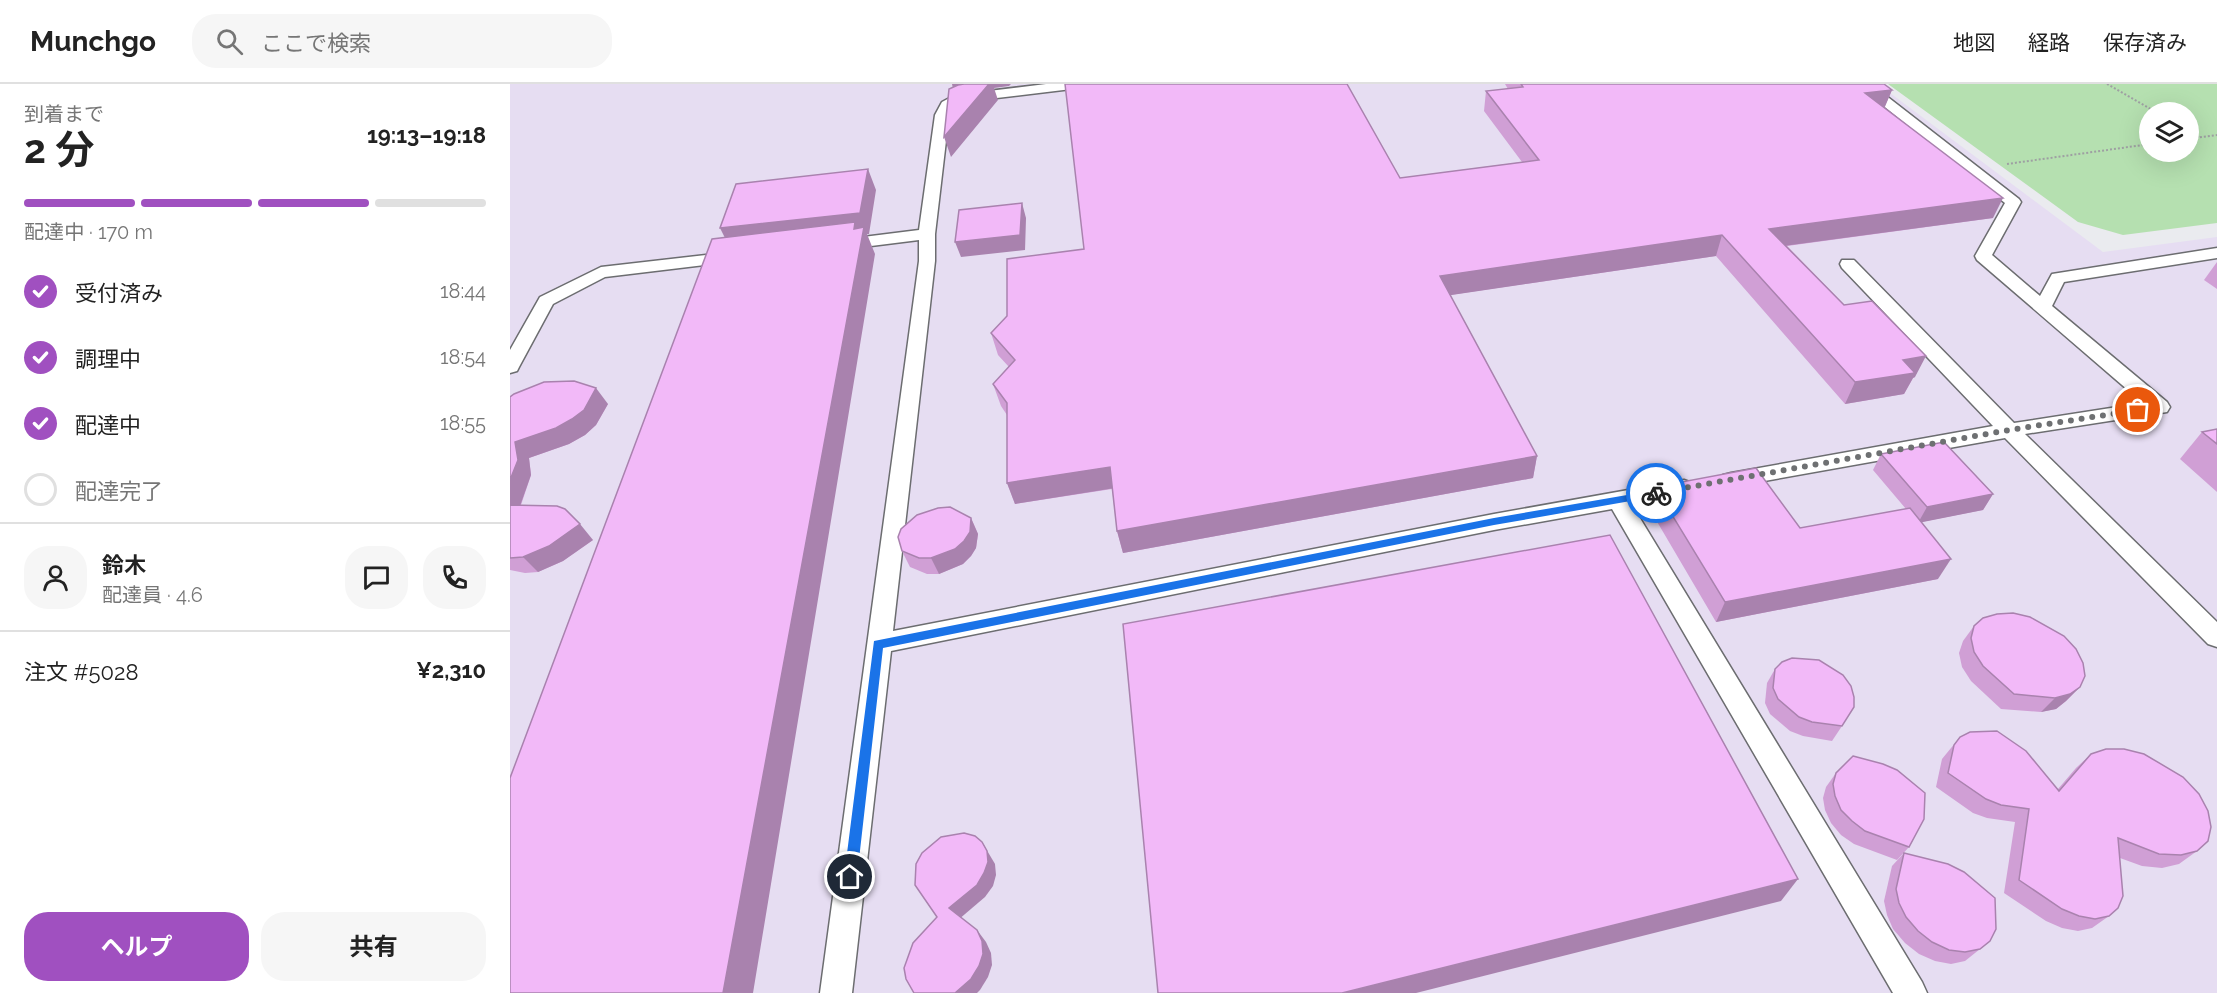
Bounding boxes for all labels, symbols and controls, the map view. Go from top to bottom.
search box [192,14,612,68]
text: Munchgo [30,25,156,58]
icon: search [213,25,246,58]
text: ここで検索 [261,30,371,56]
text: 地図 [1953,30,1995,55]
text: 経路 [2028,30,2070,55]
text: 保存済み [2103,30,2187,55]
text: 到着まで [24,102,104,126]
map controls [2139,102,2199,162]
button: layers [2139,102,2199,162]
text: 19:13–19:18 [367,122,486,148]
text: 2 分 [24,126,94,172]
text: 配達中 · 170 m [24,220,153,244]
icon: check [24,275,57,308]
text: 18:44 [440,279,486,303]
text: 受付済み [75,280,163,306]
icon: check [24,341,57,374]
text: 18:54 [440,345,486,369]
text: 調理中 [75,346,141,372]
pin [2112,384,2163,435]
icon: bag [2121,393,2154,426]
icon: check [24,407,57,440]
text: 18:55 [440,411,486,435]
text: 配達中 [75,412,141,438]
courier [1626,463,1686,523]
icon: bike [1640,477,1673,510]
text: 配達完了 [75,478,163,504]
button: person [24,546,87,609]
button: chat [345,546,408,609]
button: phone [423,546,486,609]
text: 鈴木 [102,552,146,578]
text: 配達員 · 4.6 [102,583,203,607]
text: ¥2,310 [416,657,486,683]
text: 注文 #5028 [24,659,139,685]
pin [824,851,875,902]
icon: home [833,860,866,893]
button: ヘルプ [24,912,249,981]
button: 共有 [261,912,486,981]

